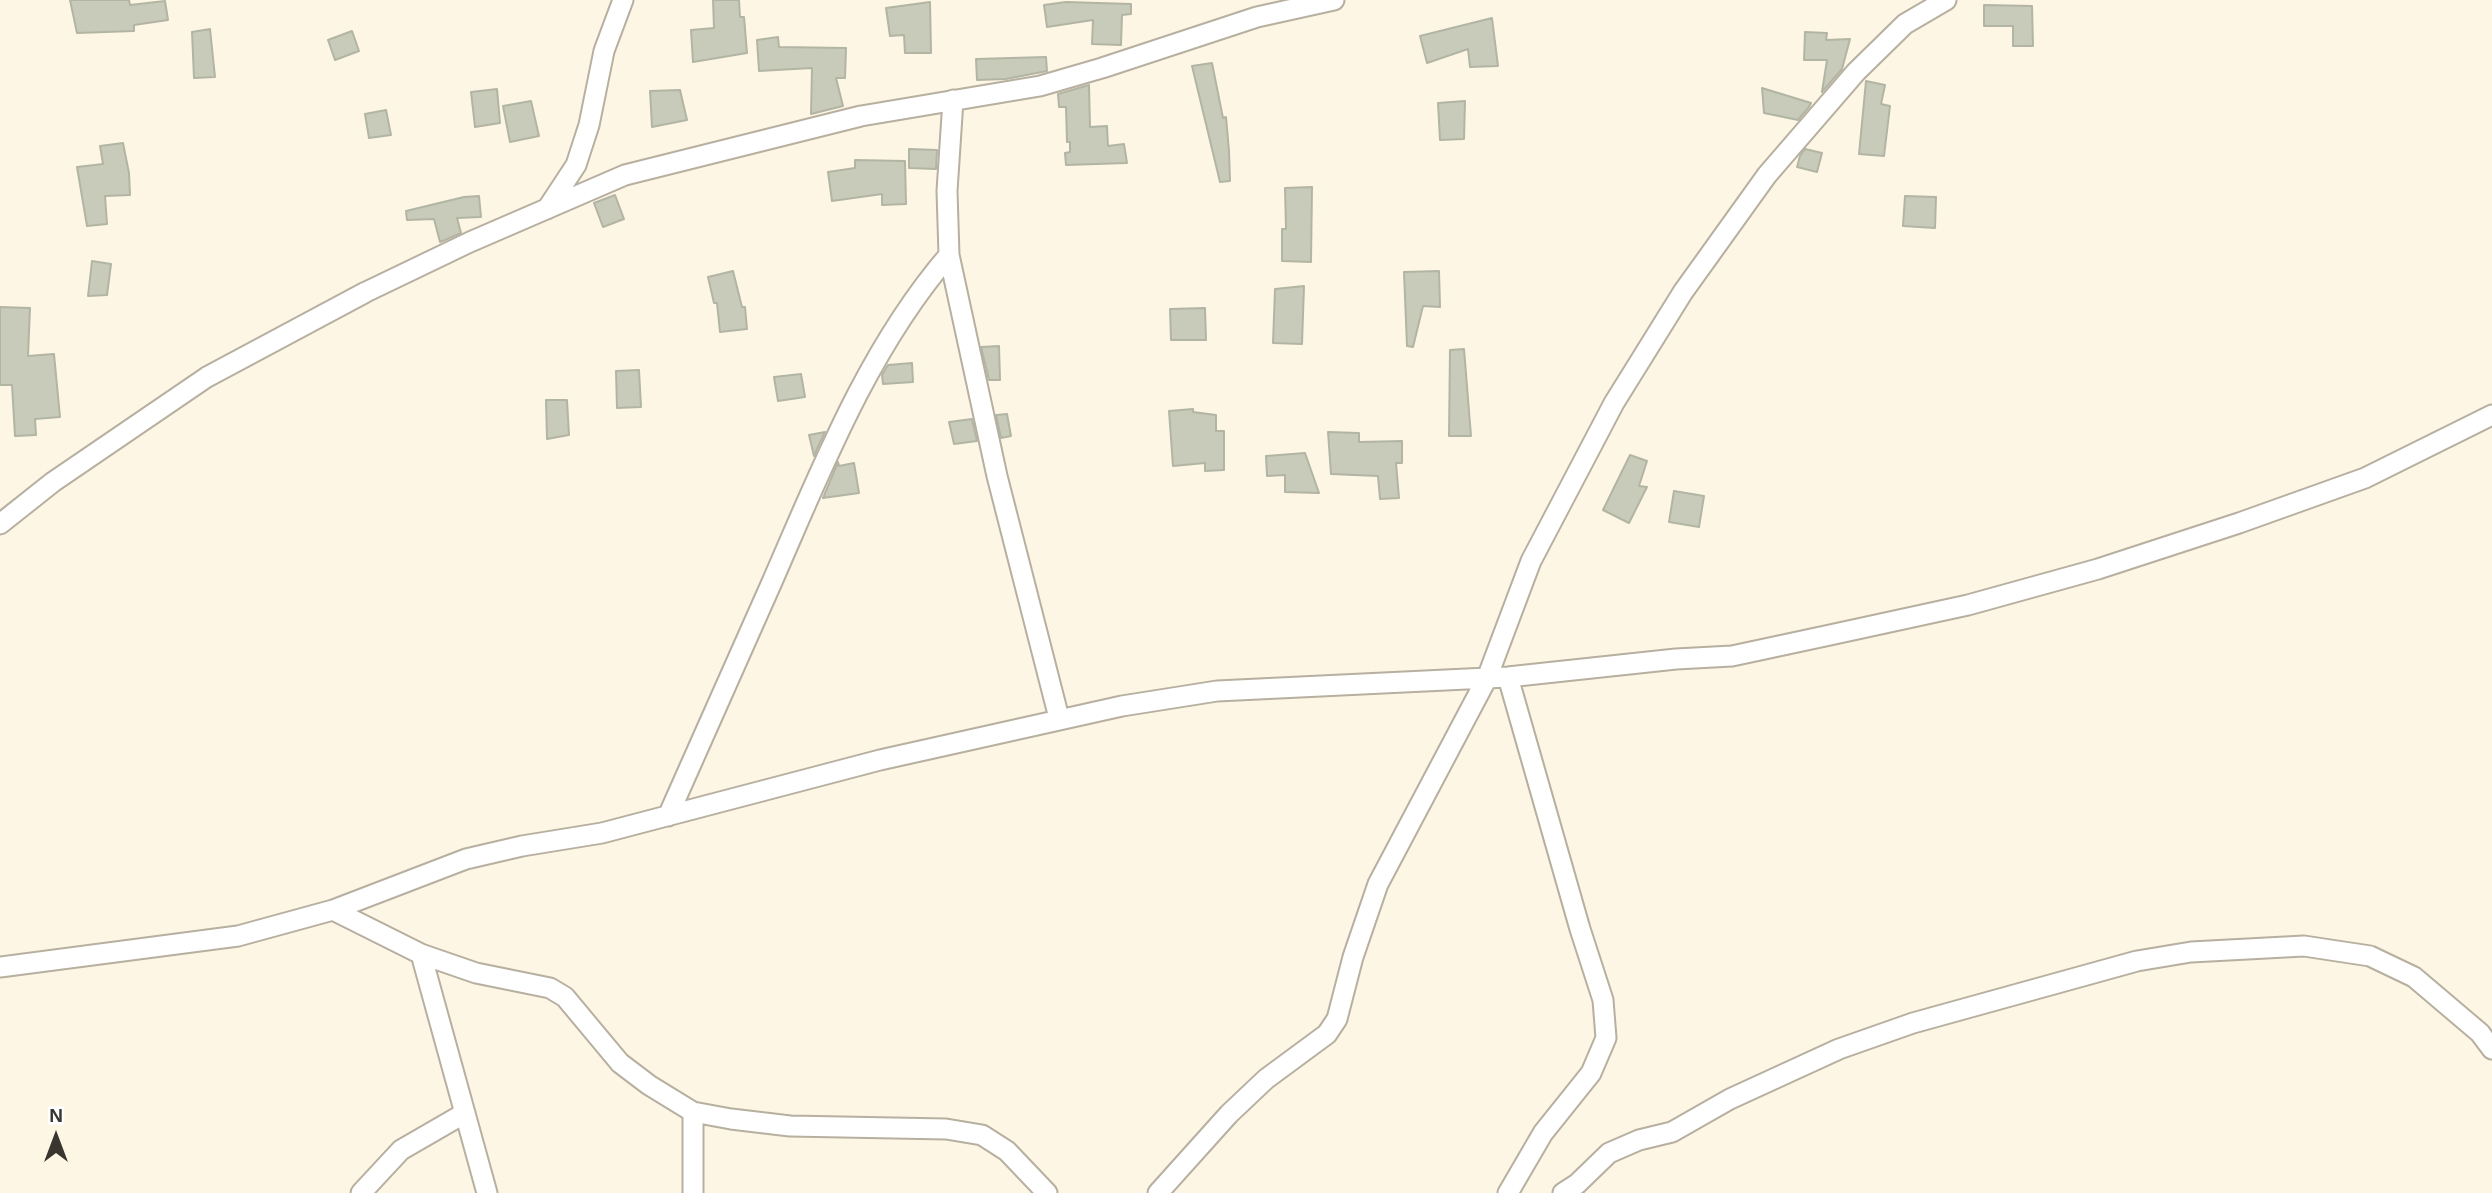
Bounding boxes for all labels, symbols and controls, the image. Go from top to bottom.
north arrow [21,1102,91,1172]
text: N [49,1105,63,1126]

